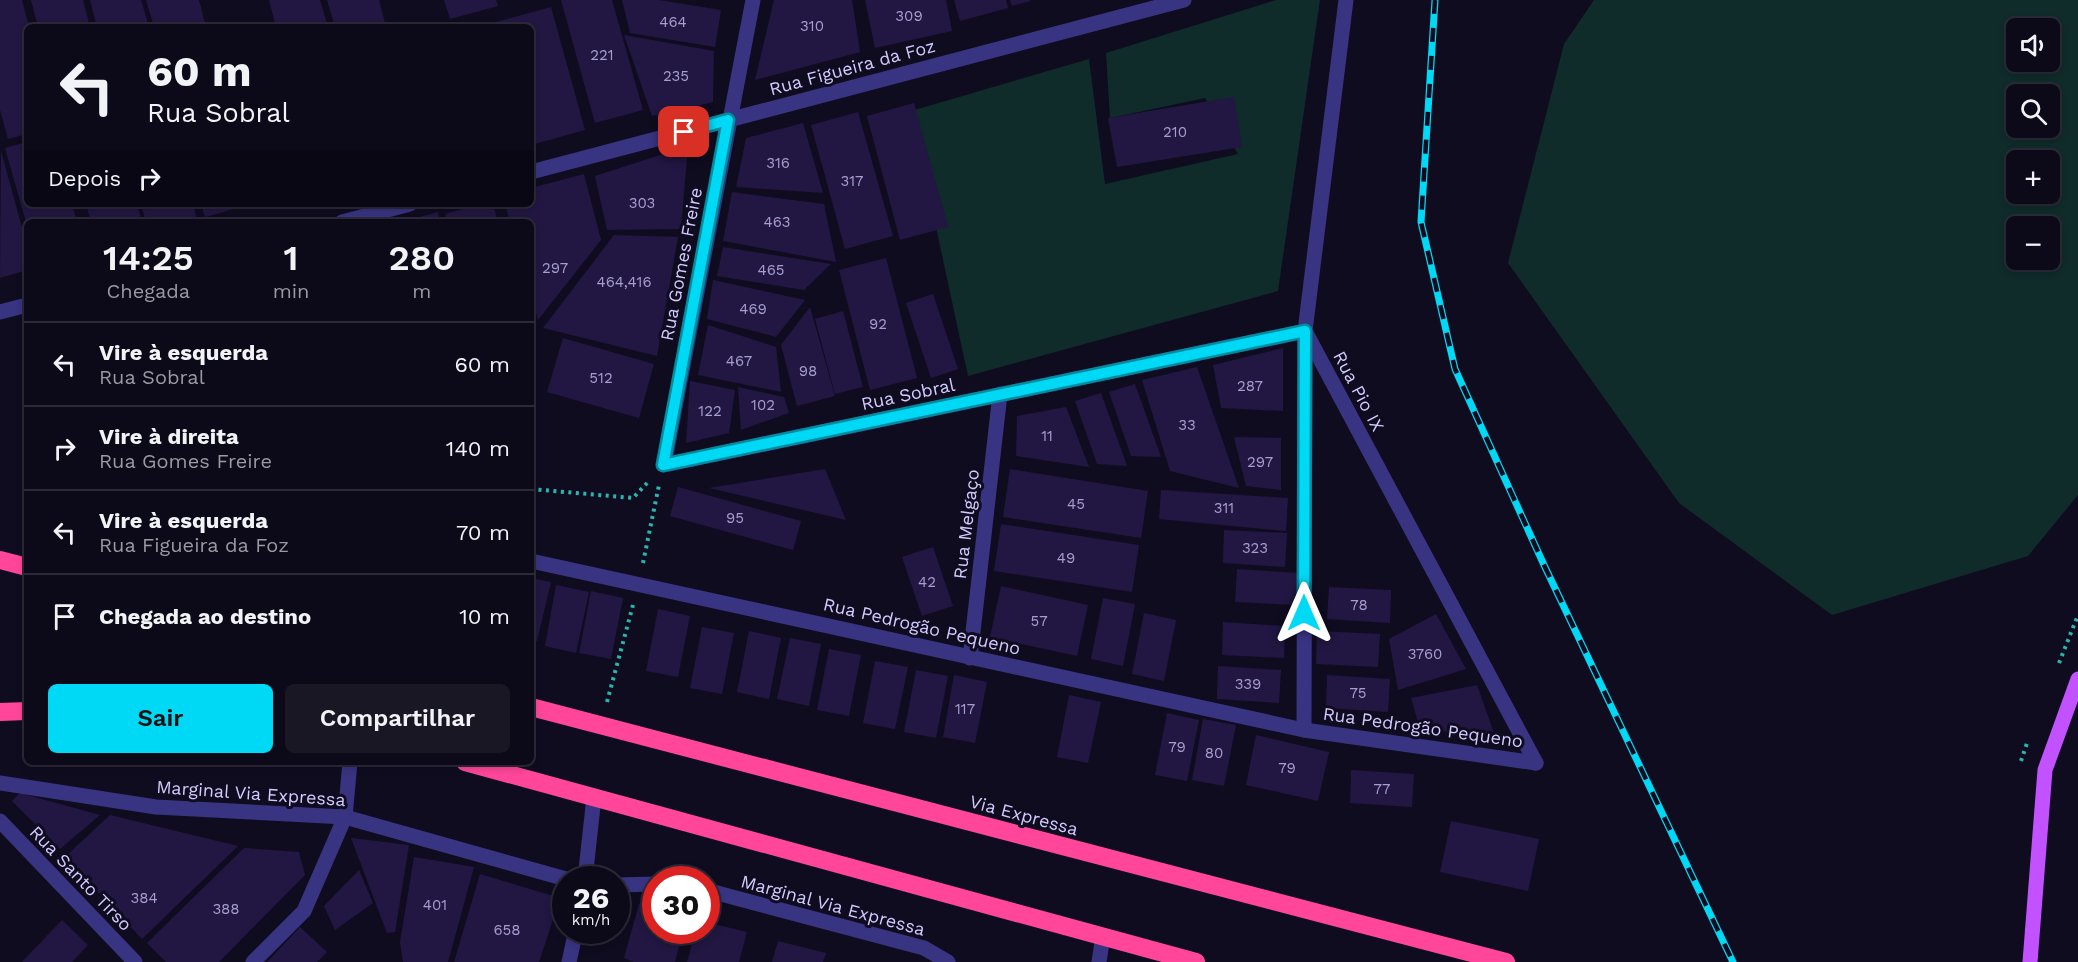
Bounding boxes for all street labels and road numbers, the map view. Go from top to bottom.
street label: Rua Figueira da Foz [767,35,937,99]
street label: Rua Gomes Freire [656,186,706,342]
street label: Rua Pio IX [1329,347,1389,435]
street label: Rua Sobral [859,374,957,414]
street label: Rua Melgaço [949,468,983,580]
street label: Rua Pedrogão Pequeno [821,593,1023,659]
street label: Rua Pedrogão Pequeno [1322,703,1524,751]
street label: Marginal Via Expressa [156,776,346,810]
street label: Via Expressa [968,790,1080,840]
street label: Rua Santo Tirso [26,821,136,935]
street label: Marginal Via Expressa [739,870,927,940]

